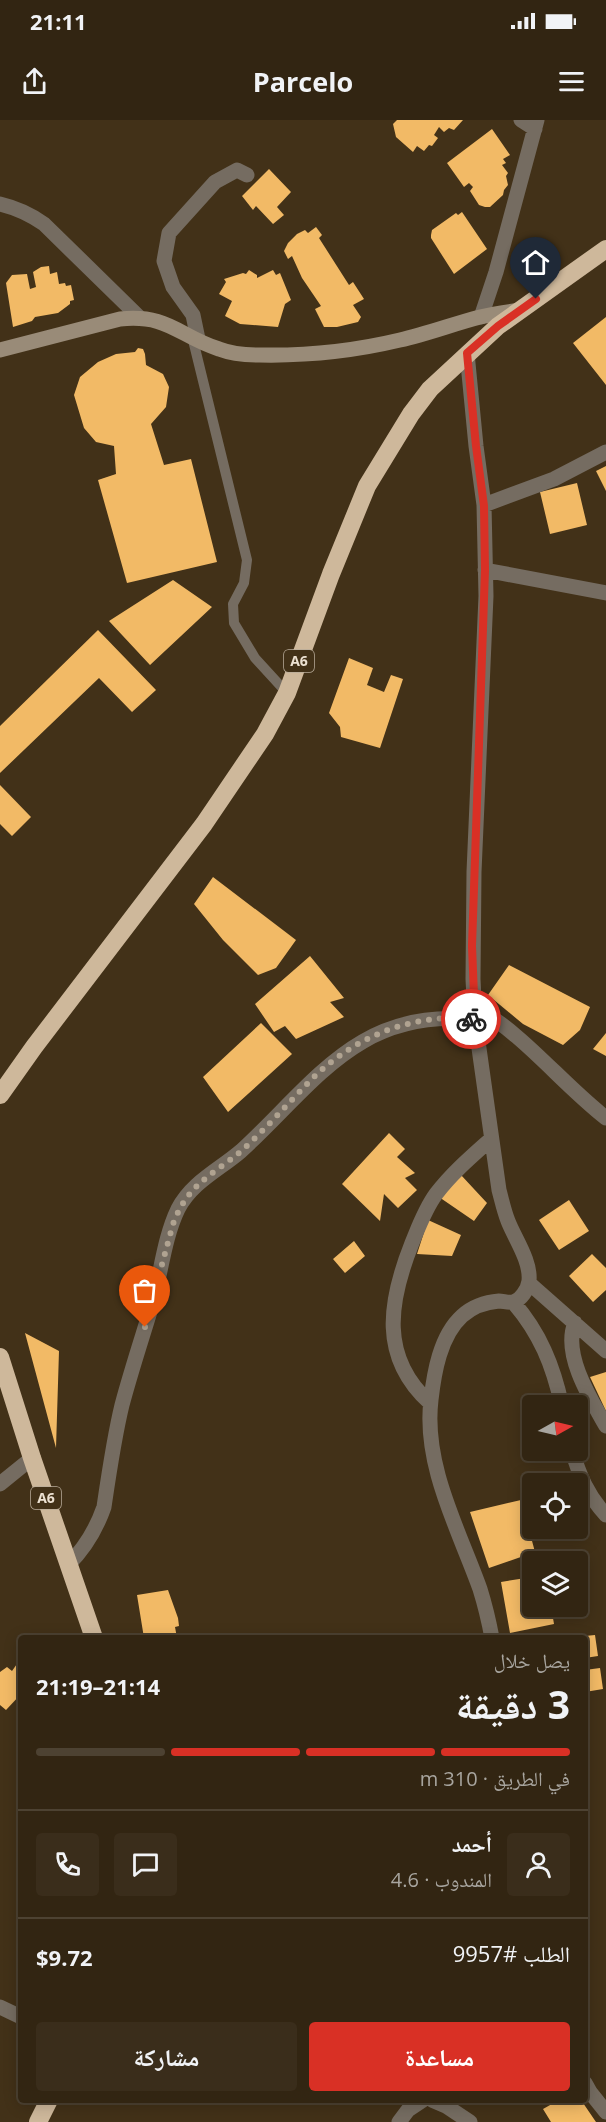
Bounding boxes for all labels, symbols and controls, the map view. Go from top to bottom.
text: 21:11 [30,6,87,36]
text: Parcelo [253,63,353,100]
icon: share [18,65,51,98]
icon: menu [555,65,588,98]
pin [510,237,561,299]
icon: home [519,246,552,279]
road number: A6 [284,650,314,672]
courier [441,989,501,1049]
icon: bike [455,1003,488,1036]
pin [119,1265,170,1327]
icon: bag [128,1274,161,1307]
north arrow [522,1395,588,1461]
map controls [522,1395,588,1617]
button: locate [522,1473,588,1539]
road number: A6 [31,1487,61,1509]
button: layers [522,1551,588,1617]
text: يصل خلال [494,1647,570,1674]
text: 21:14–21:19 [36,1671,160,1701]
text: 3 دقيقة [456,1677,570,1730]
text: في الطريق · 310 m [420,1765,570,1792]
text: أحمد [452,1828,492,1858]
button: phone [36,1833,99,1896]
button: chat [114,1833,177,1896]
button: person [507,1833,570,1896]
text: المندوب · 4.6 [391,1866,492,1893]
text: الطلب #9957 [453,1938,570,1968]
text: $9.72 [36,1942,93,1972]
button: مشاركة [36,2022,297,2091]
button: مساعدة [309,2022,570,2091]

